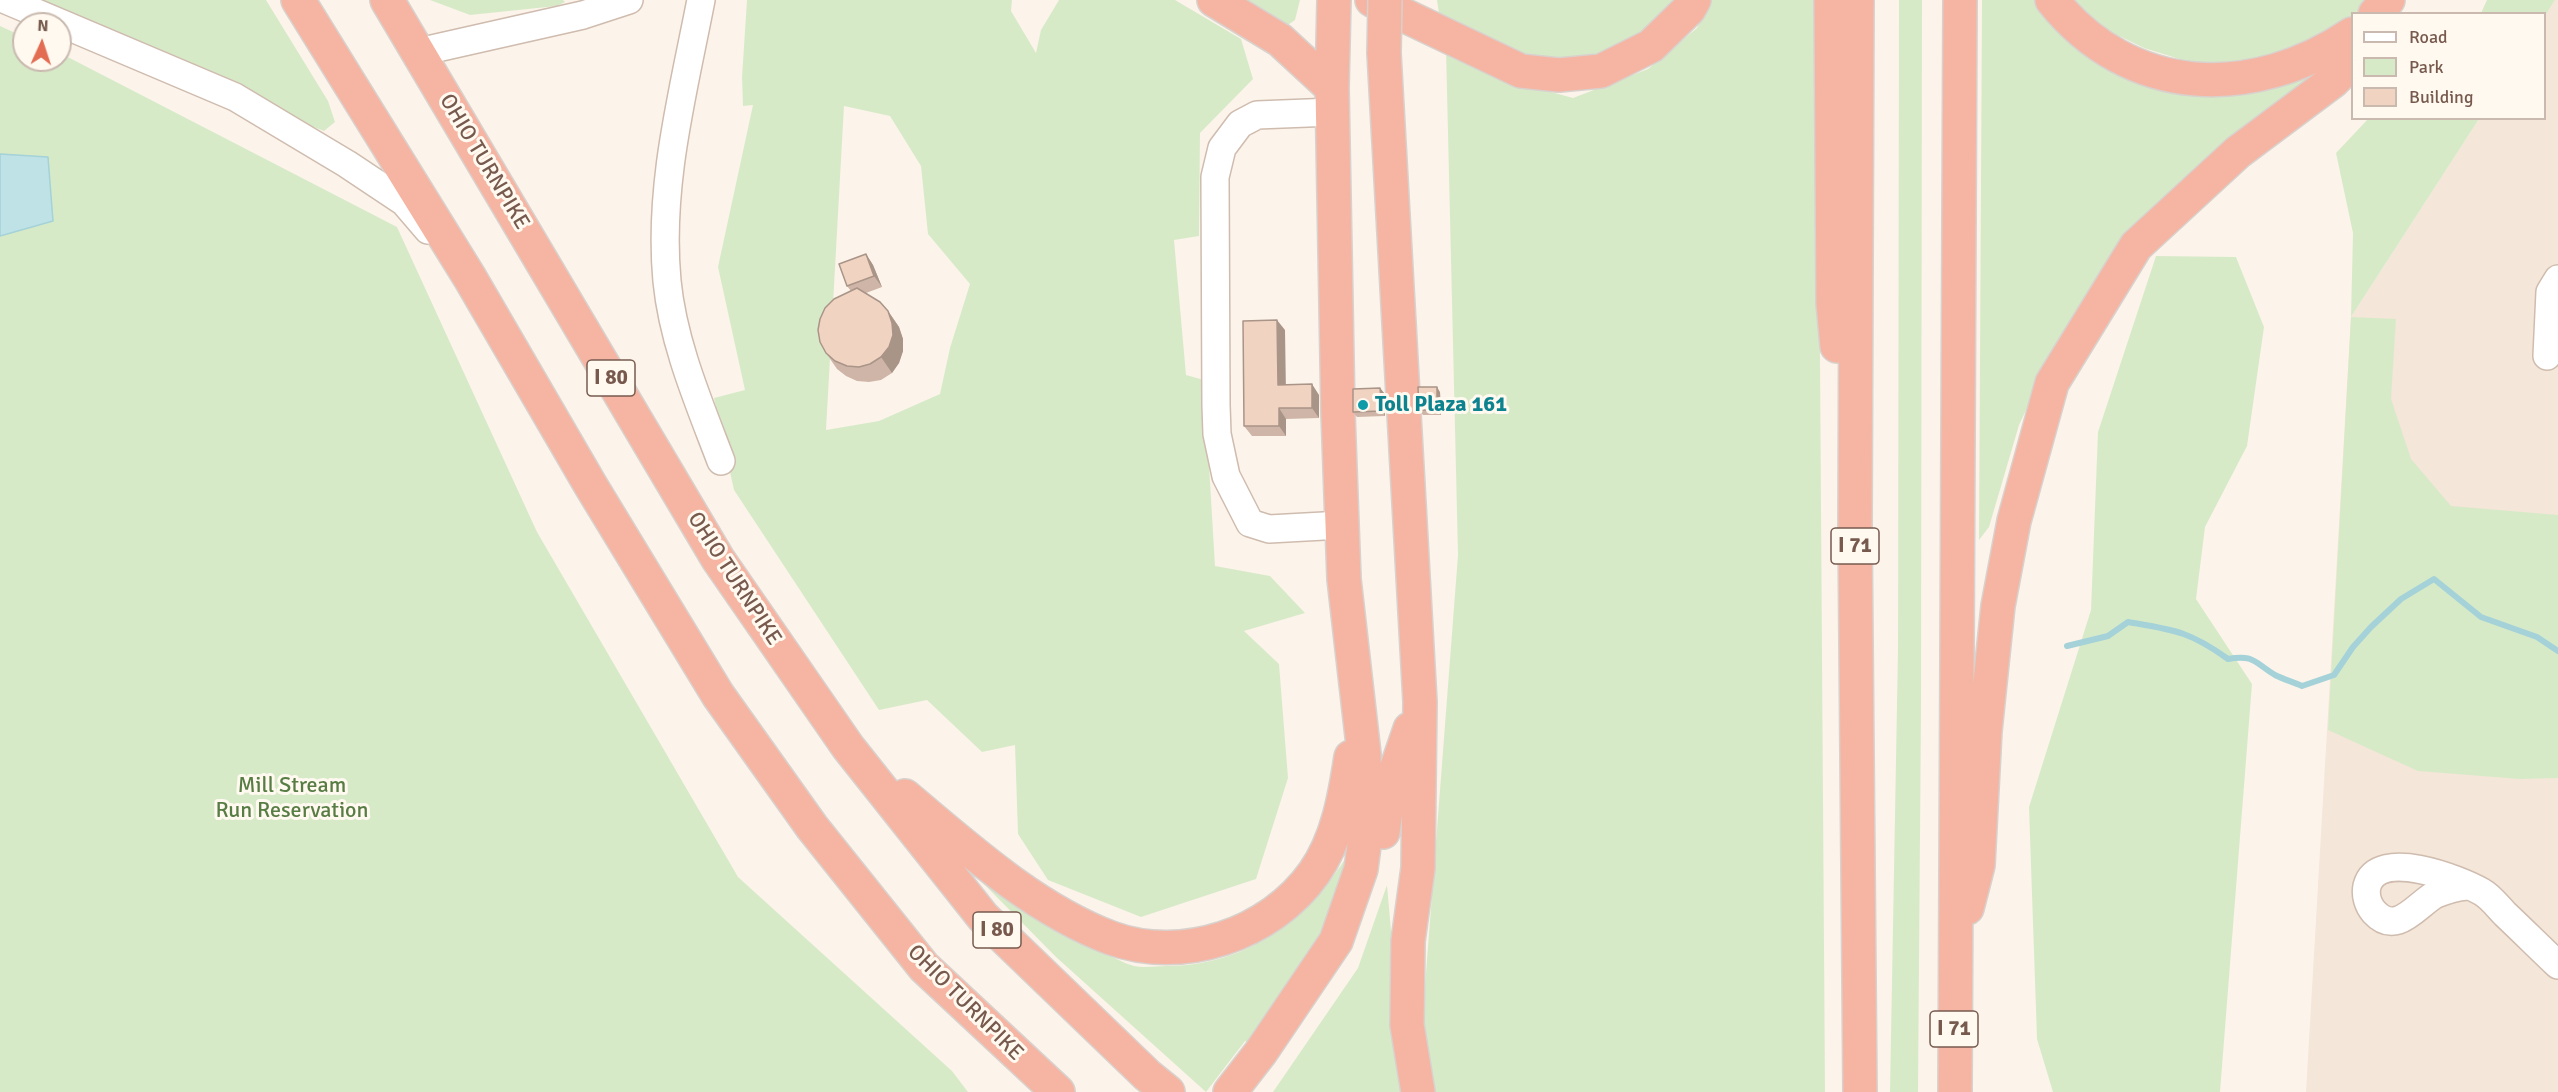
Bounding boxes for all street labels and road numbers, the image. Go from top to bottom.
street label: OHIO TURNPIKE [433,90,535,234]
road number: I 80 [587,360,635,396]
street label: OHIO TURNPIKE [681,508,787,650]
road number: I 71 [1831,528,1879,564]
road number: I 80 [973,912,1021,948]
street label: OHIO TURNPIKE [901,939,1029,1067]
road number: I 71 [1930,1011,1978,1047]

